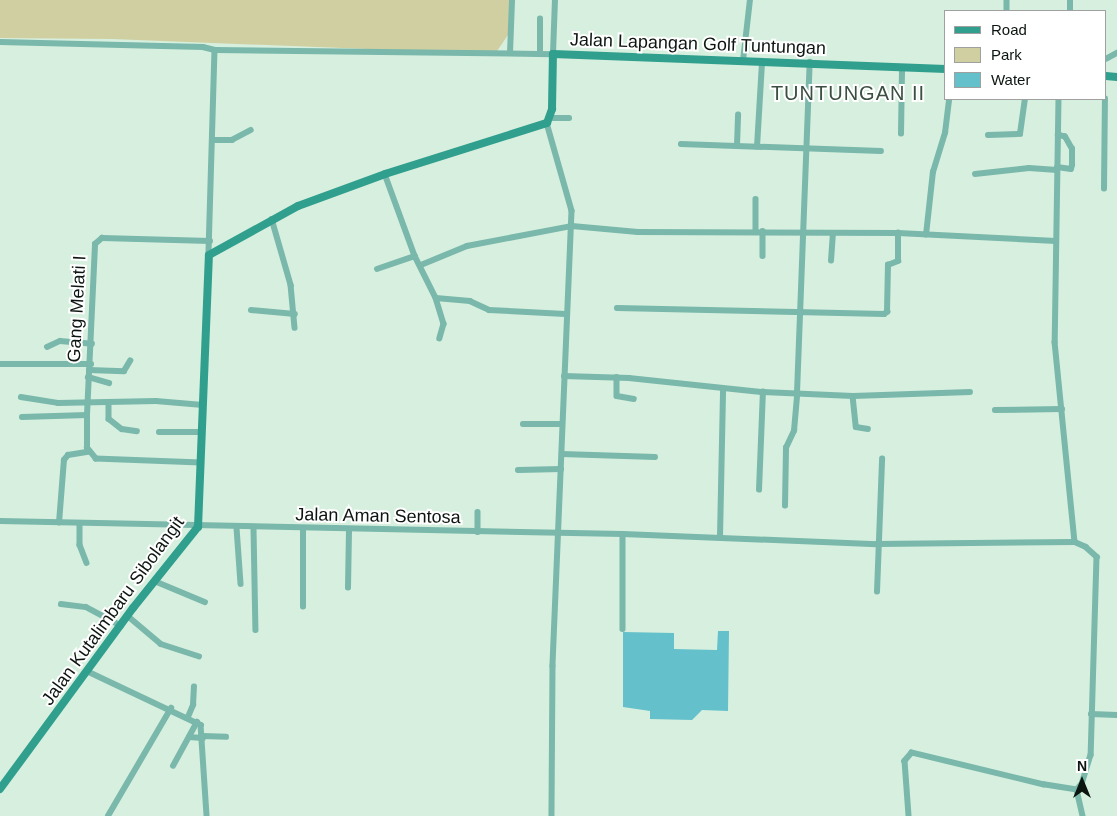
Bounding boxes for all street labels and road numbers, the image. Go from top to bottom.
street label: Jalan Lapangan Golf Tuntungan [569,29,827,59]
street label: Gang Melati I [63,255,91,363]
street label: Jalan Aman Sentosa [295,504,461,528]
street label: Jalan Kutalimbaru Sibolangit [37,512,189,710]

